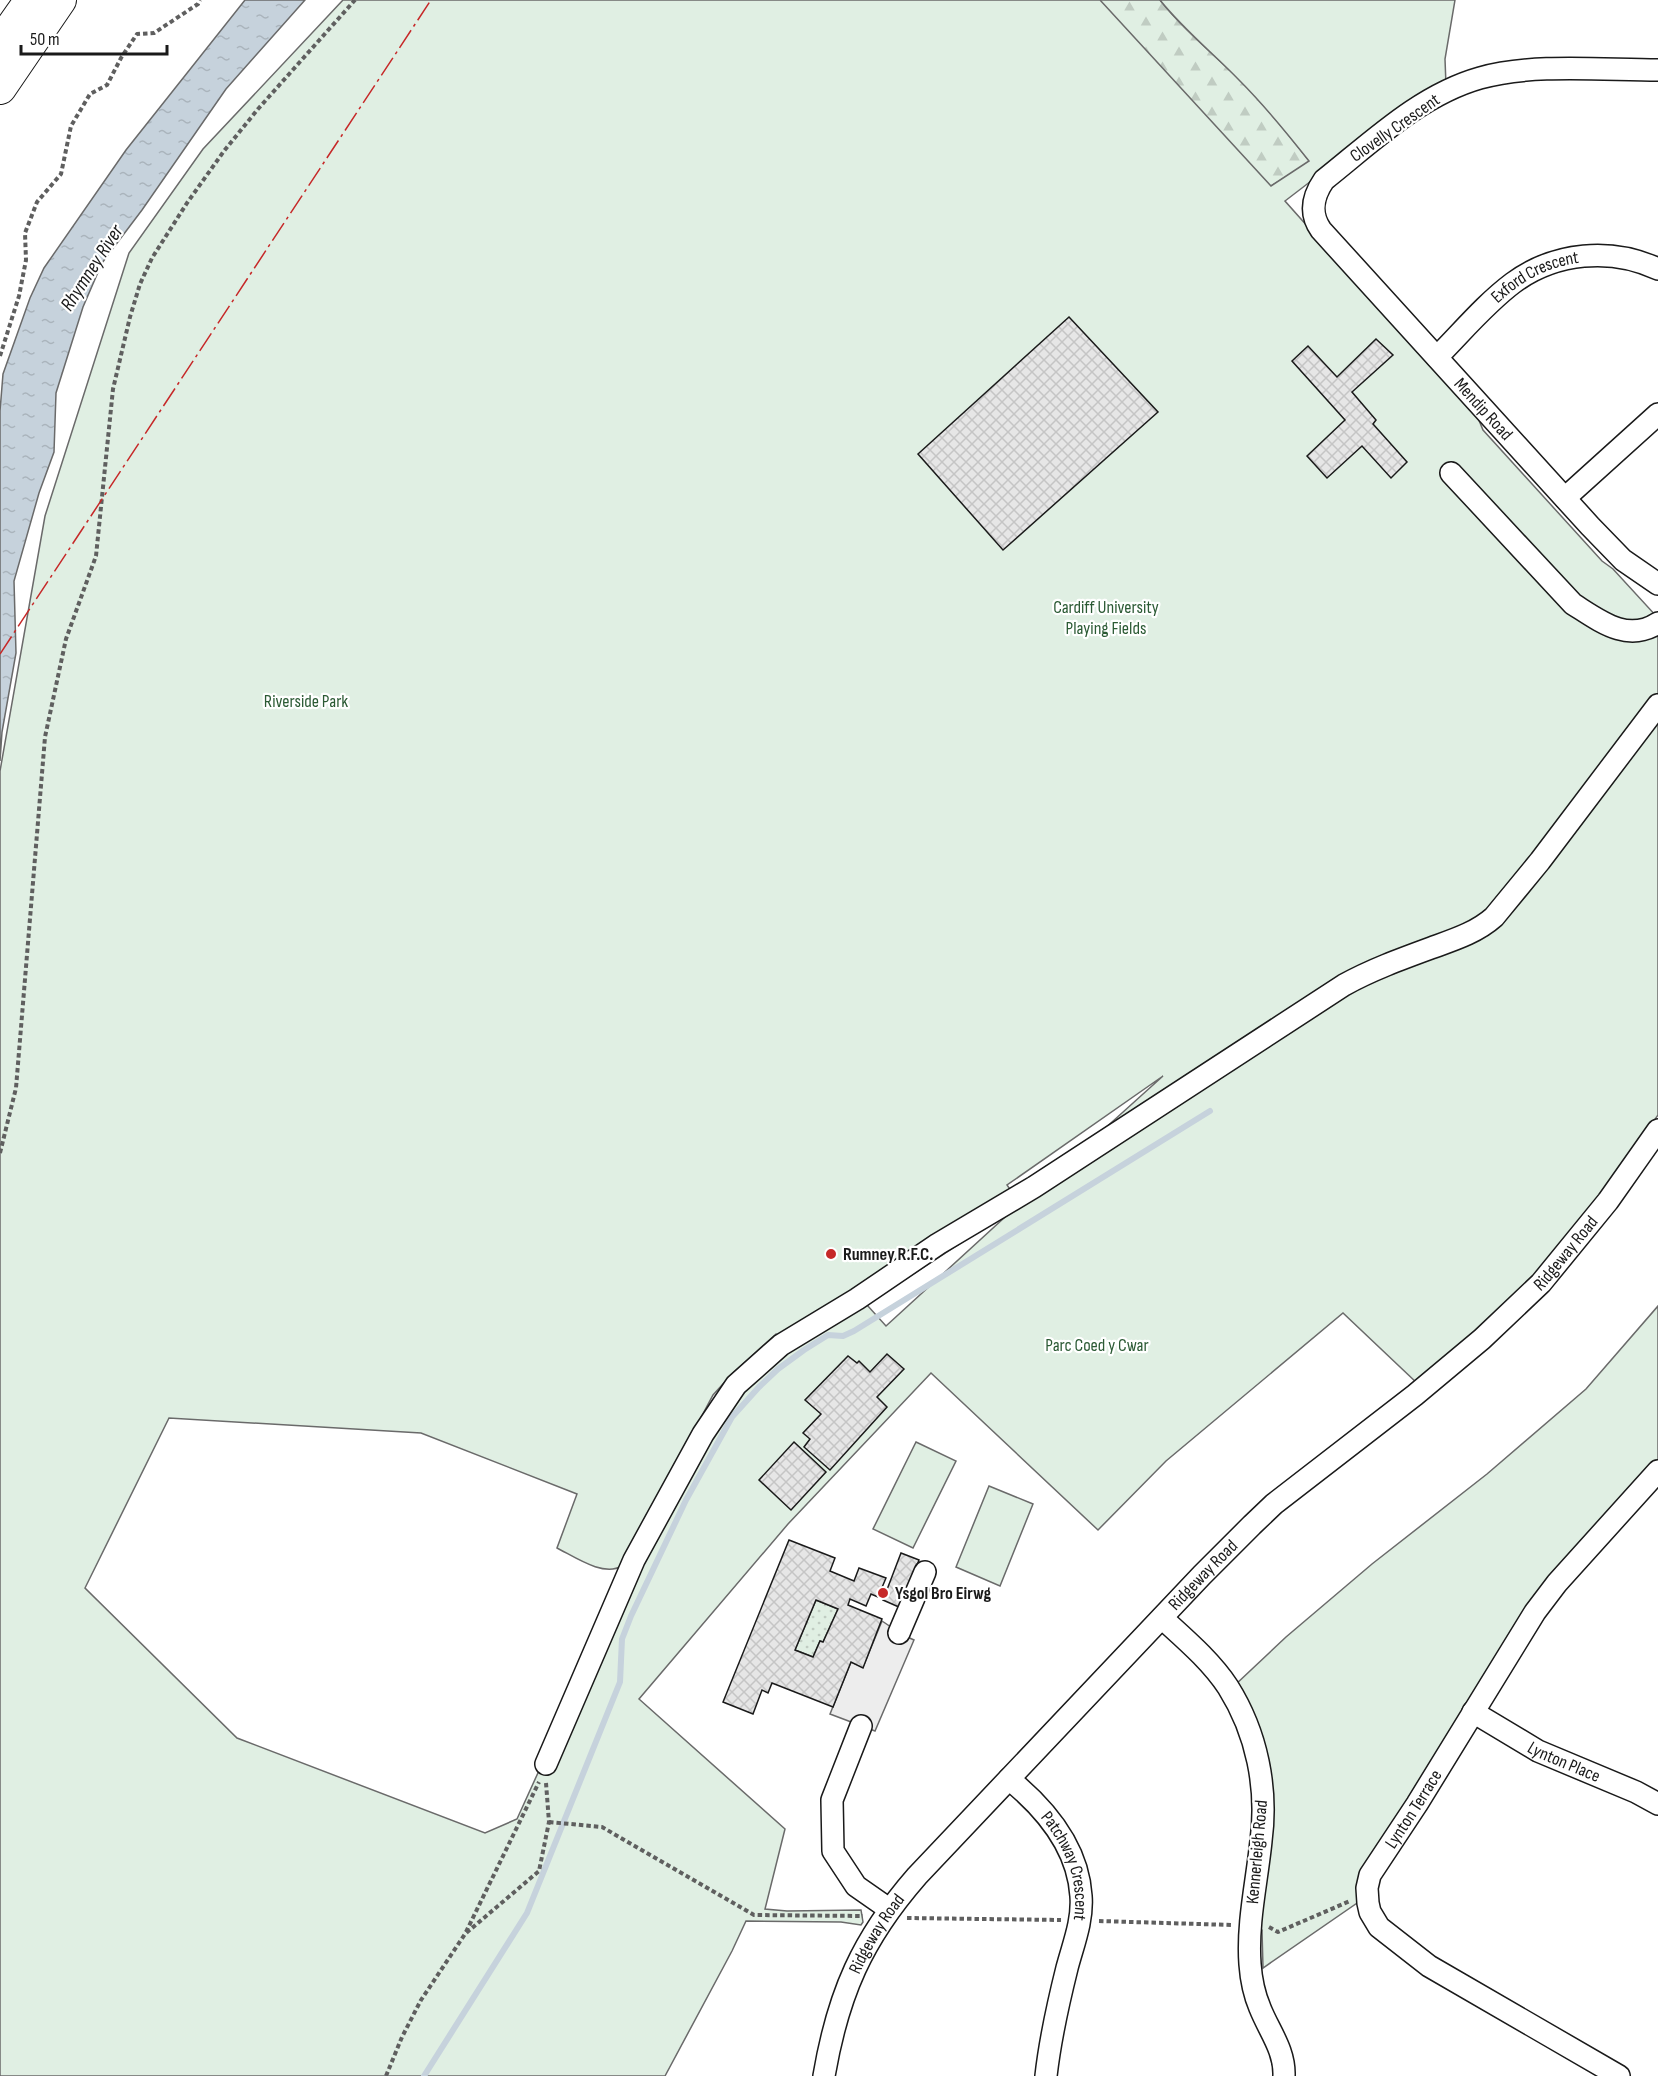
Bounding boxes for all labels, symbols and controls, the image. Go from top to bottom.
scale bar [21,18,166,56]
text: 50 m [30,29,60,50]
street label: Clovelly Crescent [1346,89,1444,167]
water label: Rhymney River [55,219,129,316]
street label: Exford Crescent [1486,246,1580,307]
street label: Mendip Road [1450,373,1517,444]
park label: Cardiff University Playing Fields [1053,597,1159,639]
park label: Riverside Park [264,691,348,712]
street label: Ridgeway Road [1529,1212,1602,1295]
place label: Rumney R.F.C. [843,1244,933,1265]
marker: Rumney R.F.C. [824,1247,838,1261]
park label: Parc Coed y Cwar [1045,1335,1149,1356]
street label: Ridgeway Road [1164,1535,1242,1614]
place label: Ysgol Bro Eirwg [895,1583,992,1604]
marker: Ysgol Bro Eirwg [876,1586,890,1600]
street label: Lynton Place [1524,1737,1603,1786]
street label: Lynton Terrace [1380,1766,1446,1852]
street label: Kennerleigh Road [1242,1799,1272,1905]
street label: Patchway Crescent [1037,1807,1092,1923]
street label: Ridgeway Road [844,1889,909,1977]

